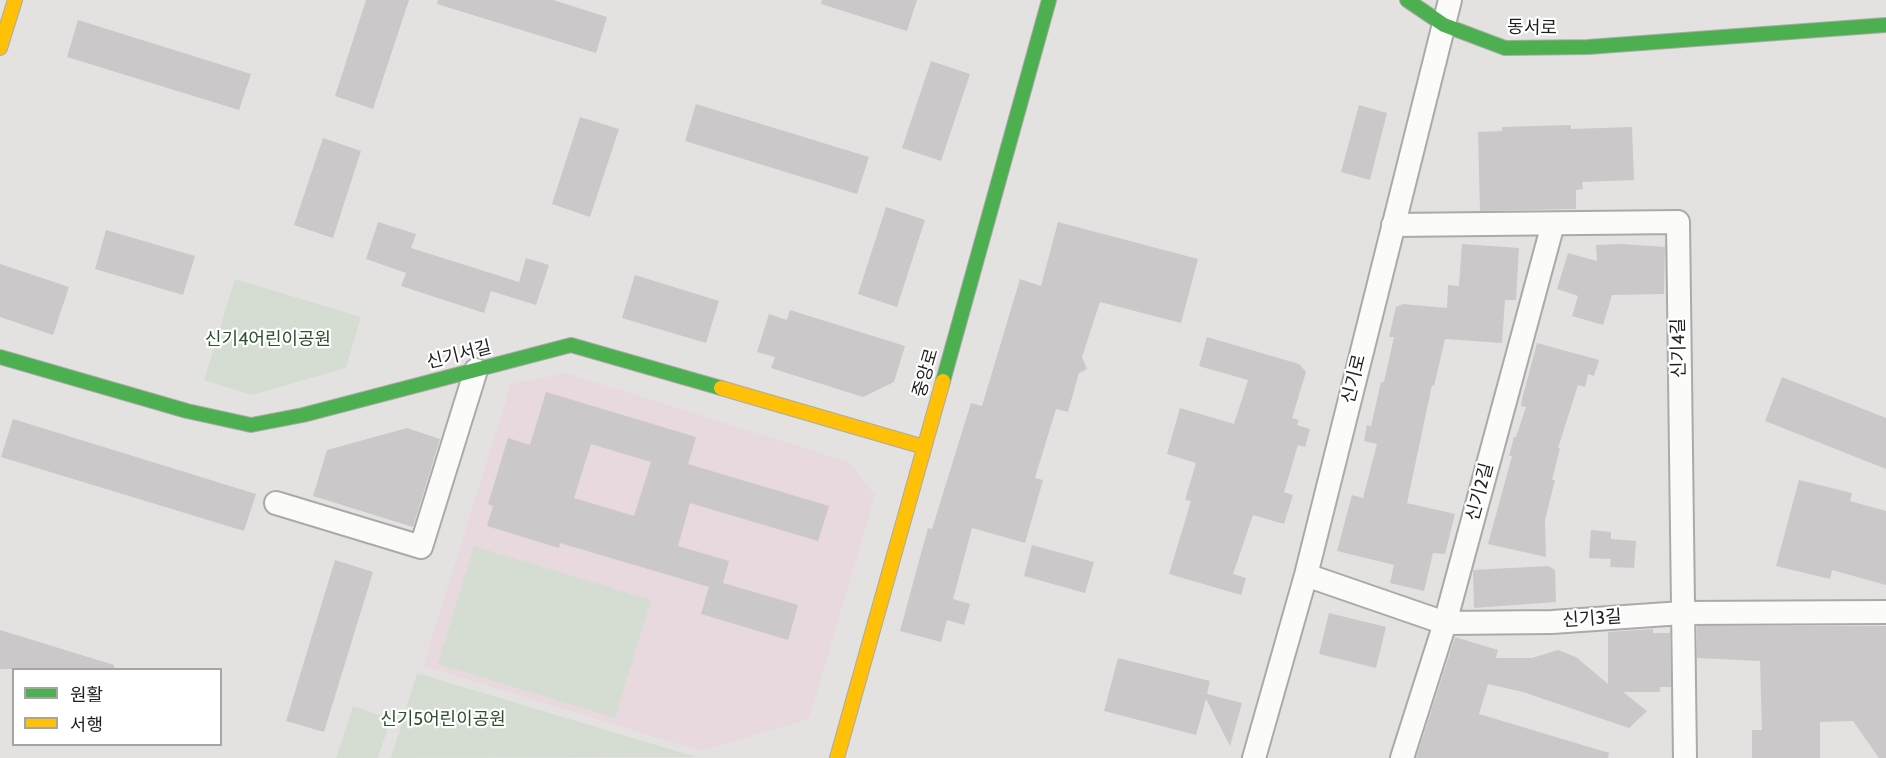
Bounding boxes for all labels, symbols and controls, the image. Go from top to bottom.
street label: 동서로 [1507,17,1557,39]
street label: 신기4길 [1668,318,1690,378]
park label: 신기4어린이공원 [205,329,331,351]
street label: 신기서길 [424,337,494,373]
street label: 중앙로 [909,346,943,400]
street label: 신기로 [1338,352,1370,406]
street label: 신기2길 [1462,461,1498,523]
street label: 신기3길 [1562,606,1622,632]
legend [12,668,222,746]
text: 원활 [70,684,103,706]
park label: 신기5어린이공원 [380,709,506,731]
text: 서행 [70,714,103,736]

